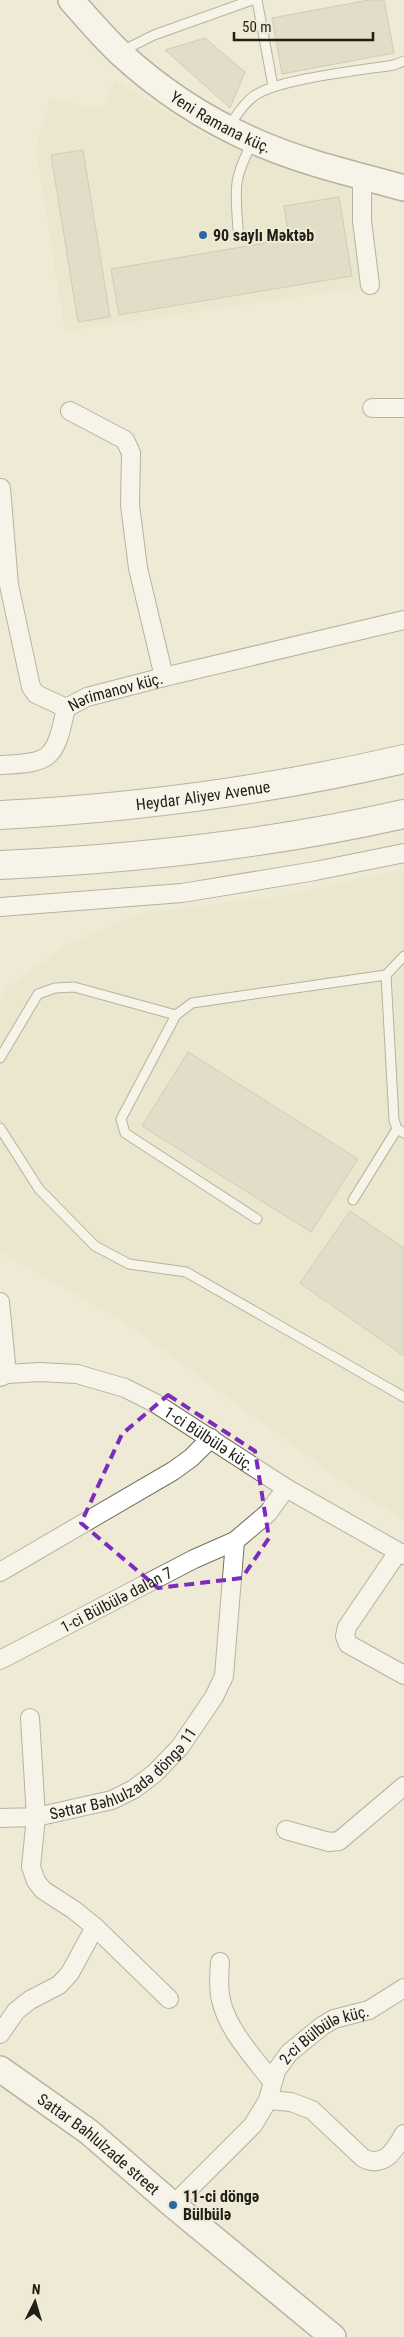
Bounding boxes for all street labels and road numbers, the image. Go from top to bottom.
street label: Yeni Ramana küç. [167,87,274,157]
street label: Nərimanov küç. [65,668,165,715]
street label: Heydar Aliyev Avenue [135,776,271,814]
street label: 1-ci Bülbülə küç. [161,1402,258,1474]
street label: 1-ci Bülbülə dalan 7 [57,1563,175,1636]
street label: Səttar Bəhlulzadə döngə 11 [48,1724,200,1823]
street label: 2-ci Bülbülə küç. [275,2001,371,2068]
street label: Sattar Bahlulzade street [34,2089,164,2199]

